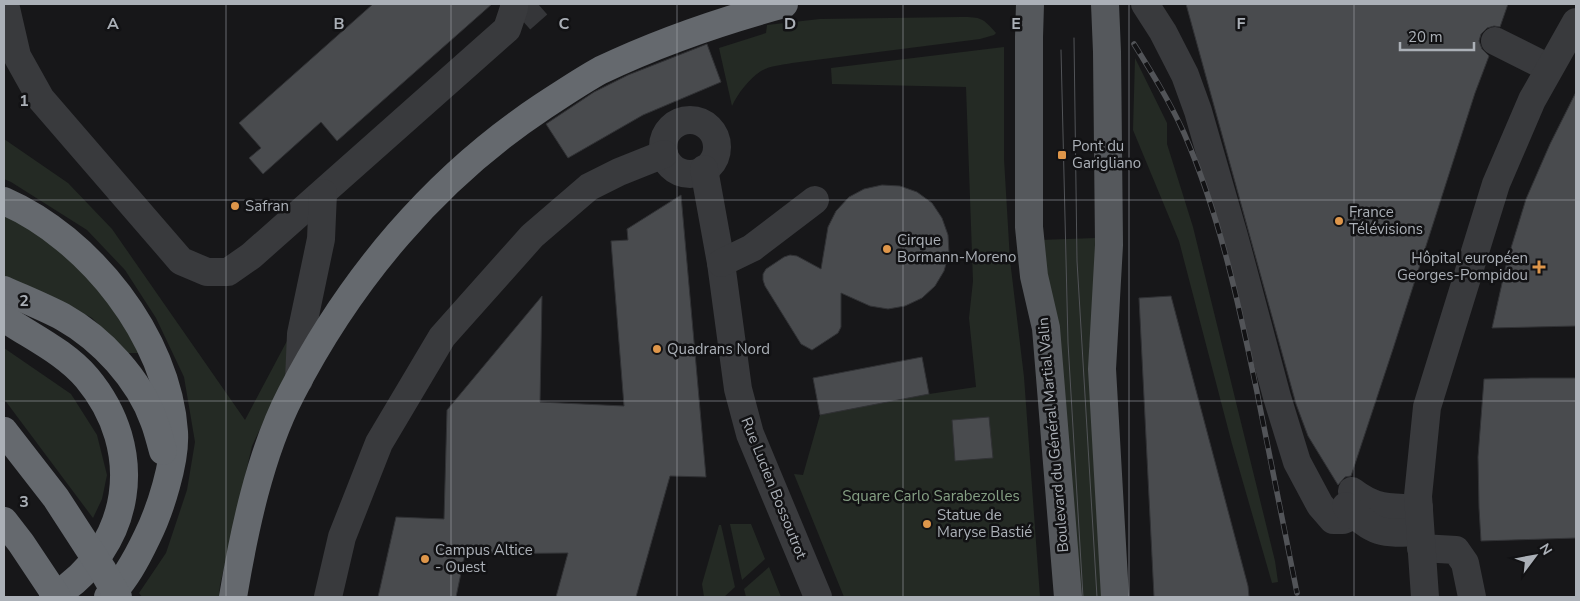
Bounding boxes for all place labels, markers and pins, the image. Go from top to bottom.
place label: Pont du Garigliano [1072,136,1141,173]
marker: Pont du Garigliano [1056,149,1068,161]
place label: Safran [245,196,289,216]
marker: Safran [229,200,241,212]
place label: France Télévisions [1349,202,1423,239]
marker: France Télévisions [1333,215,1345,227]
place label: Cirque Bormann-Moreno [897,230,1016,267]
marker: Cirque Bormann-Moreno [881,243,893,255]
place label: Hôpital européen Georges-Pompidou [1397,248,1528,285]
marker: Hôpital européen Georges-Pompidou [1532,260,1546,274]
place label: Quadrans Nord [667,339,770,359]
marker: Quadrans Nord [651,343,663,355]
place label: Statue de Maryse Bastié [937,505,1032,542]
marker: Statue de Maryse Bastié [921,518,933,530]
place label: Campus Altice - Ouest [435,540,533,577]
marker: Campus Altice - Ouest [419,553,431,565]

